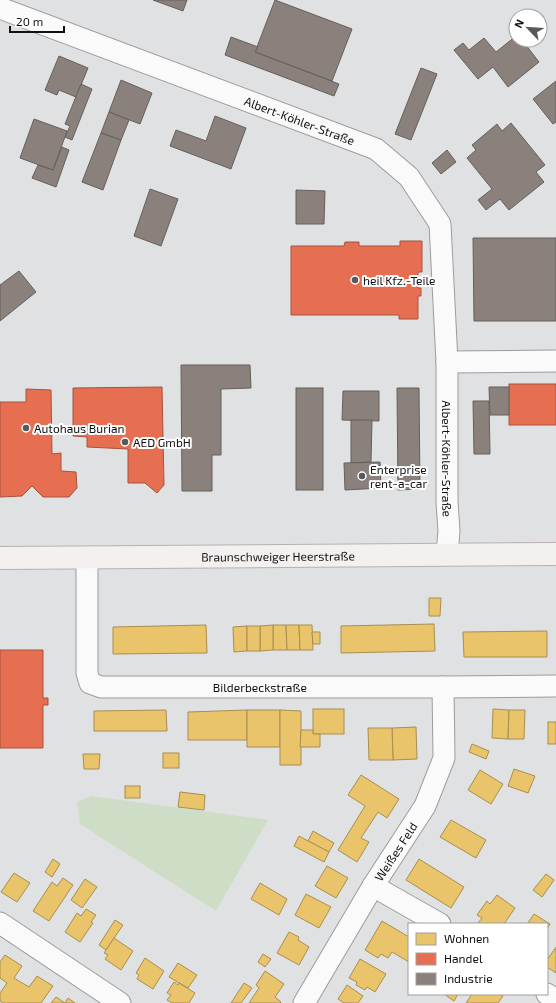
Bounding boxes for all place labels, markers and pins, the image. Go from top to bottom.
place label: heil Kfz.-Teile [363,273,436,287]
marker: heil Kfz.-Teile [350,275,360,285]
place label: Autohaus Burian [34,421,125,435]
marker: Autohaus Burian [21,423,31,433]
place label: AED GmbH [133,435,191,449]
marker: AED GmbH [120,437,130,447]
place label: Enterprise rent-a-car [370,462,427,490]
marker: Enterprise rent-a-car [357,471,367,481]

